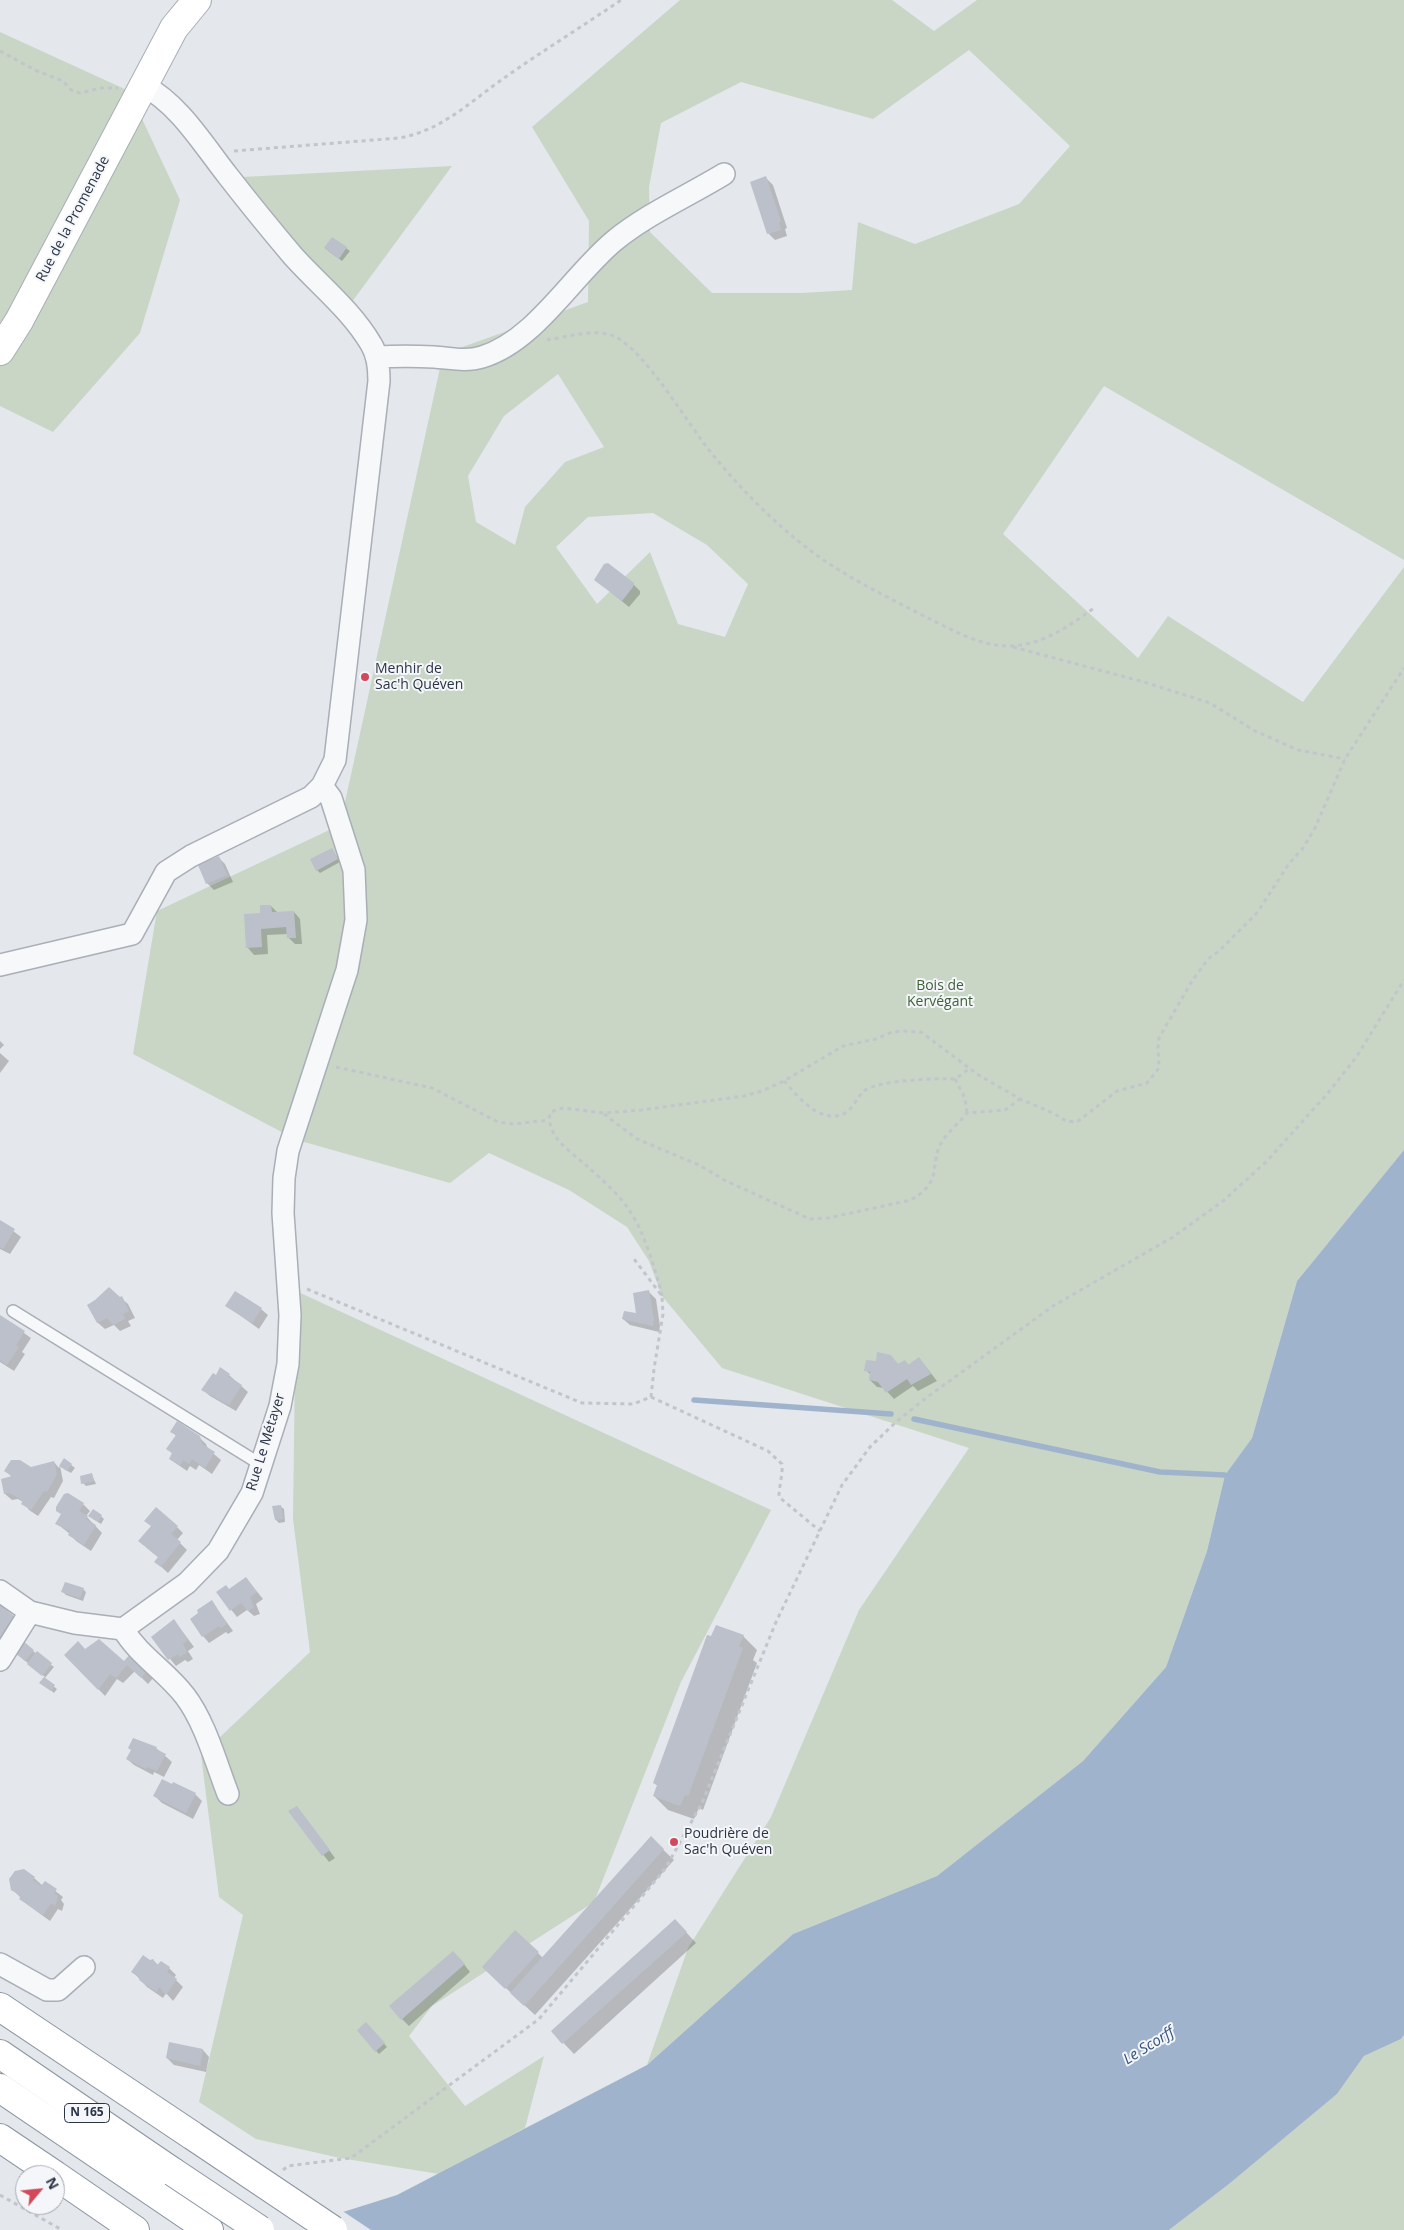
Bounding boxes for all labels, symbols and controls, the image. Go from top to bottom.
street label: Rue de la Promenade [33,153,113,285]
place label: Menhir de Sac'h Quéven [375,661,463,694]
marker: Menhir de Sac'h Quéven [359,671,371,683]
park label: Bois de Kervégant [907,978,973,1010]
street label: Rue Le Métayer [243,1391,289,1493]
place label: Poudrière de Sac'h Quéven [684,1826,772,1858]
marker: Poudrière de Sac'h Quéven [668,1836,680,1848]
water label: Le Scorff [1120,2023,1178,2069]
road number: N 165 [64,2104,110,2122]
north arrow [15,2165,65,2215]
text: N [42,2174,64,2193]

